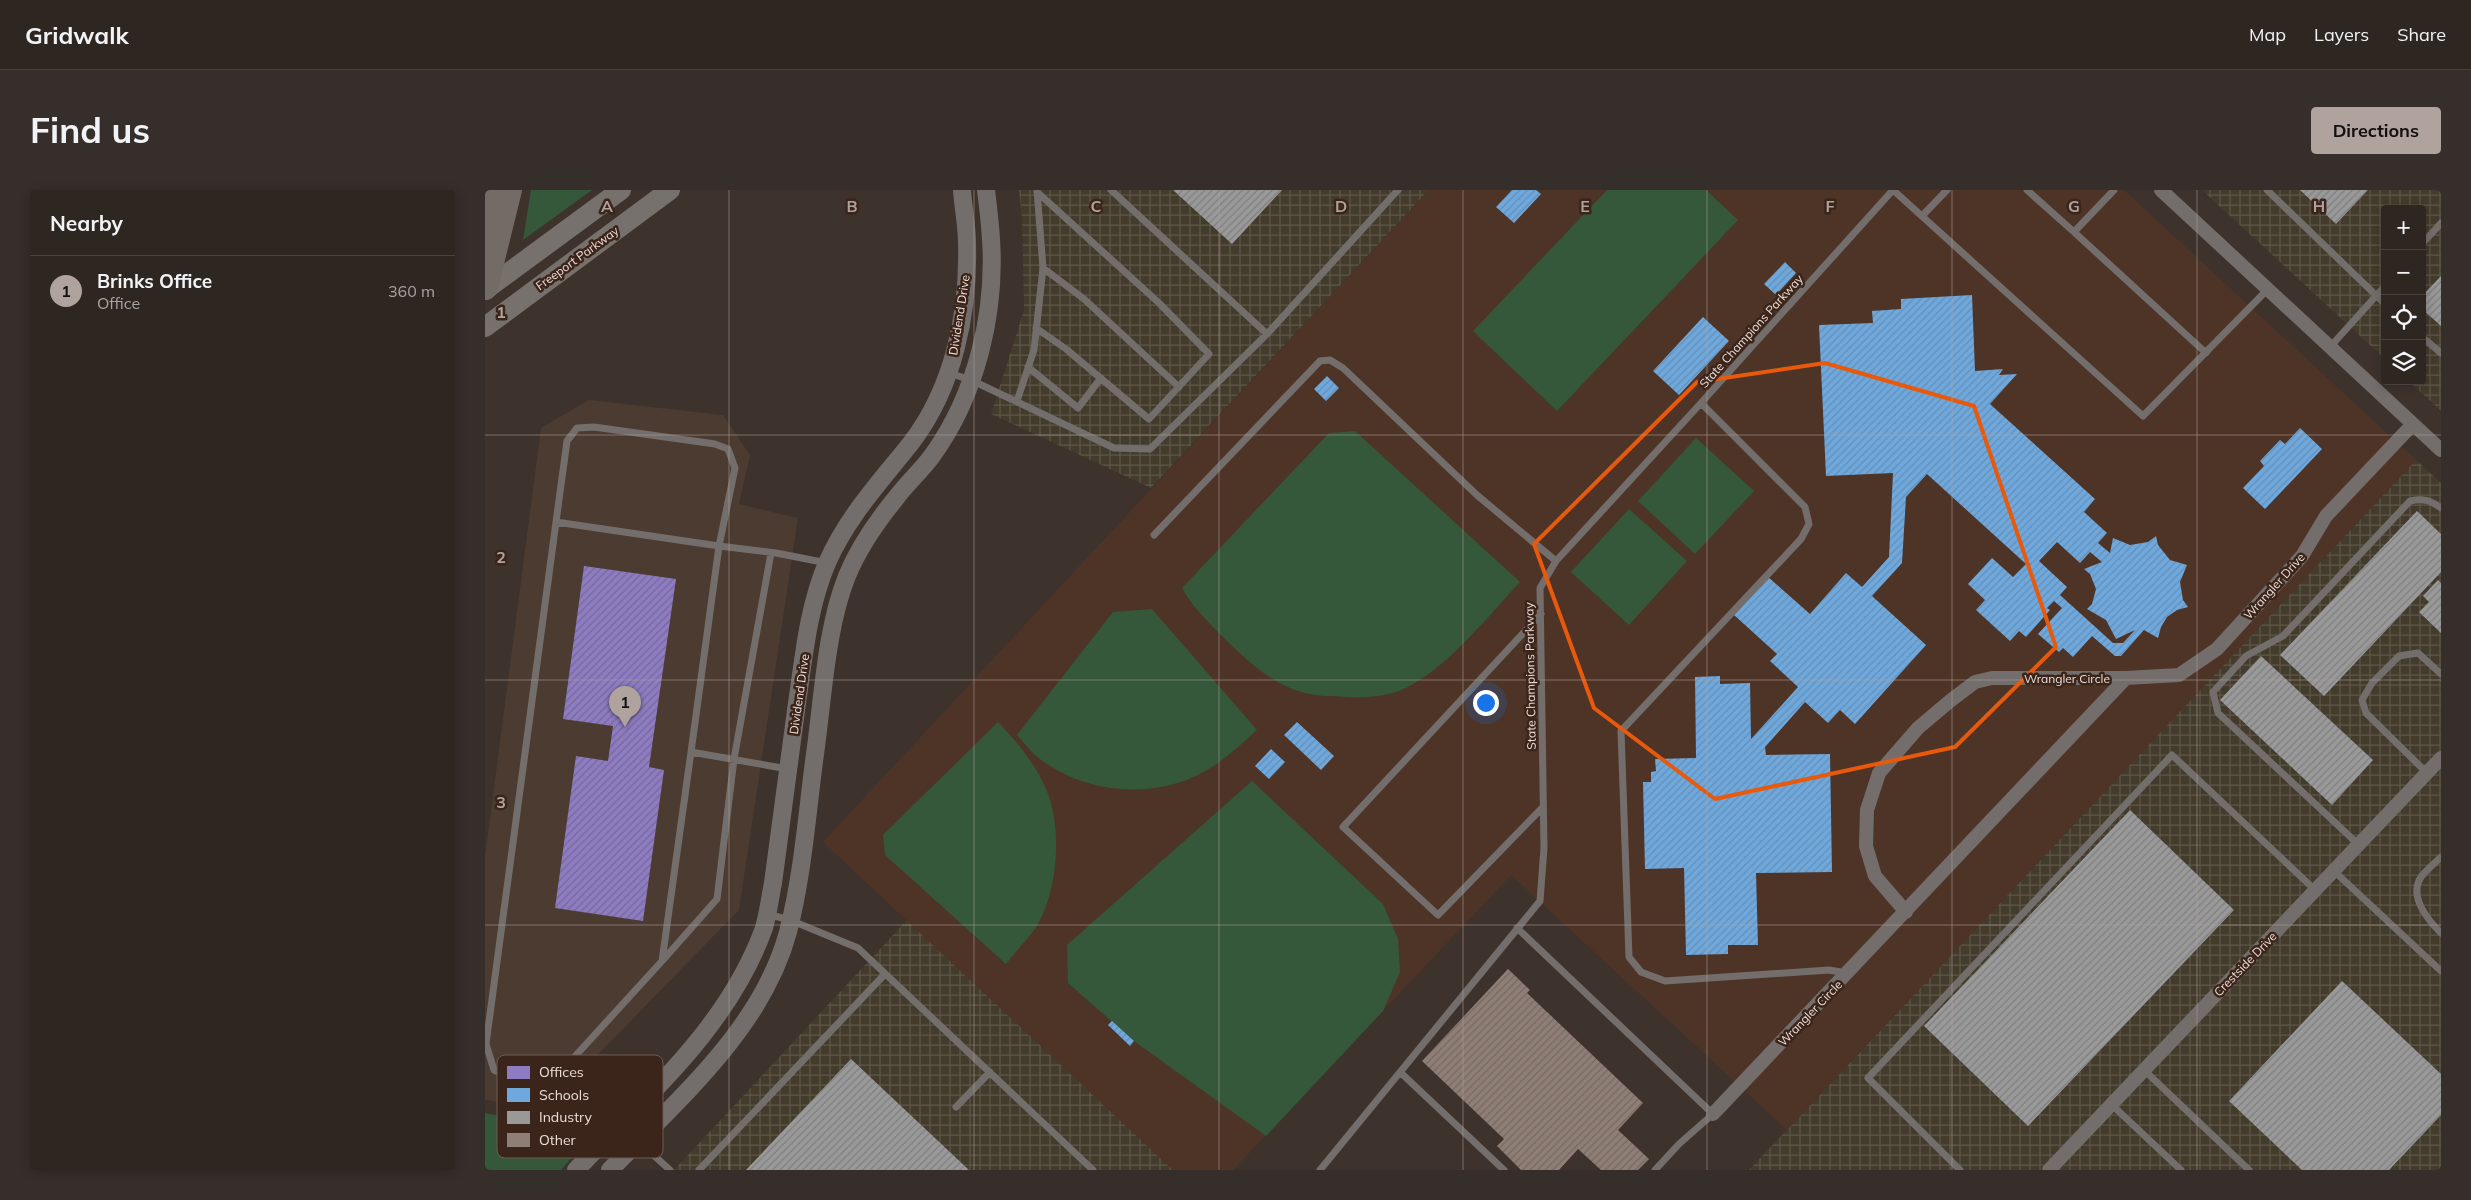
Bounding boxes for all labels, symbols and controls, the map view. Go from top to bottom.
text: Gridwalk [25,20,129,50]
text: Map [2249,23,2286,46]
text: Layers [2314,23,2369,46]
text: Share [2397,23,2446,46]
button: Directions [2311,107,2441,154]
text: Find us [30,108,150,152]
text: A [601,196,613,216]
text: B [846,196,858,216]
text: C [1091,196,1102,216]
text: D [1335,196,1347,216]
text: E [1580,196,1590,216]
text: F [1825,196,1835,216]
text: G [2068,196,2080,216]
text: H [2313,196,2325,216]
map controls [2381,205,2426,385]
button: + [2381,205,2426,250]
text: Nearby [50,210,123,236]
street label: Freeport Parkway [533,222,622,293]
button: − [2381,250,2426,295]
text: Brinks Office [97,269,212,293]
street label: State Champions Parkway [1696,271,1806,391]
street label: Dividend Drive [945,274,973,356]
text: 1 [61,281,71,301]
text: 360 m [388,281,435,301]
text: Office [97,293,140,313]
button: locate [2381,295,2426,340]
text: 1 [496,302,506,322]
button: layers [2381,340,2426,385]
text: 2 [496,547,506,567]
street label: Wrangler Drive [2240,550,2308,622]
street label: State Champions Parkway [1521,601,1539,750]
street label: Dividend Drive [786,653,812,735]
street label: Wrangler Circle [2024,671,2110,686]
pin: 1 [609,686,641,727]
your location [1473,690,1499,716]
text: 3 [496,792,506,812]
street label: Crestside Drive [2211,929,2279,999]
street label: Wrangler Circle [1775,977,1845,1049]
legend [497,1055,663,1158]
text: Offices [539,1063,584,1081]
text: Schools [539,1086,589,1104]
text: Industry [539,1108,593,1126]
text: Other [539,1131,577,1149]

